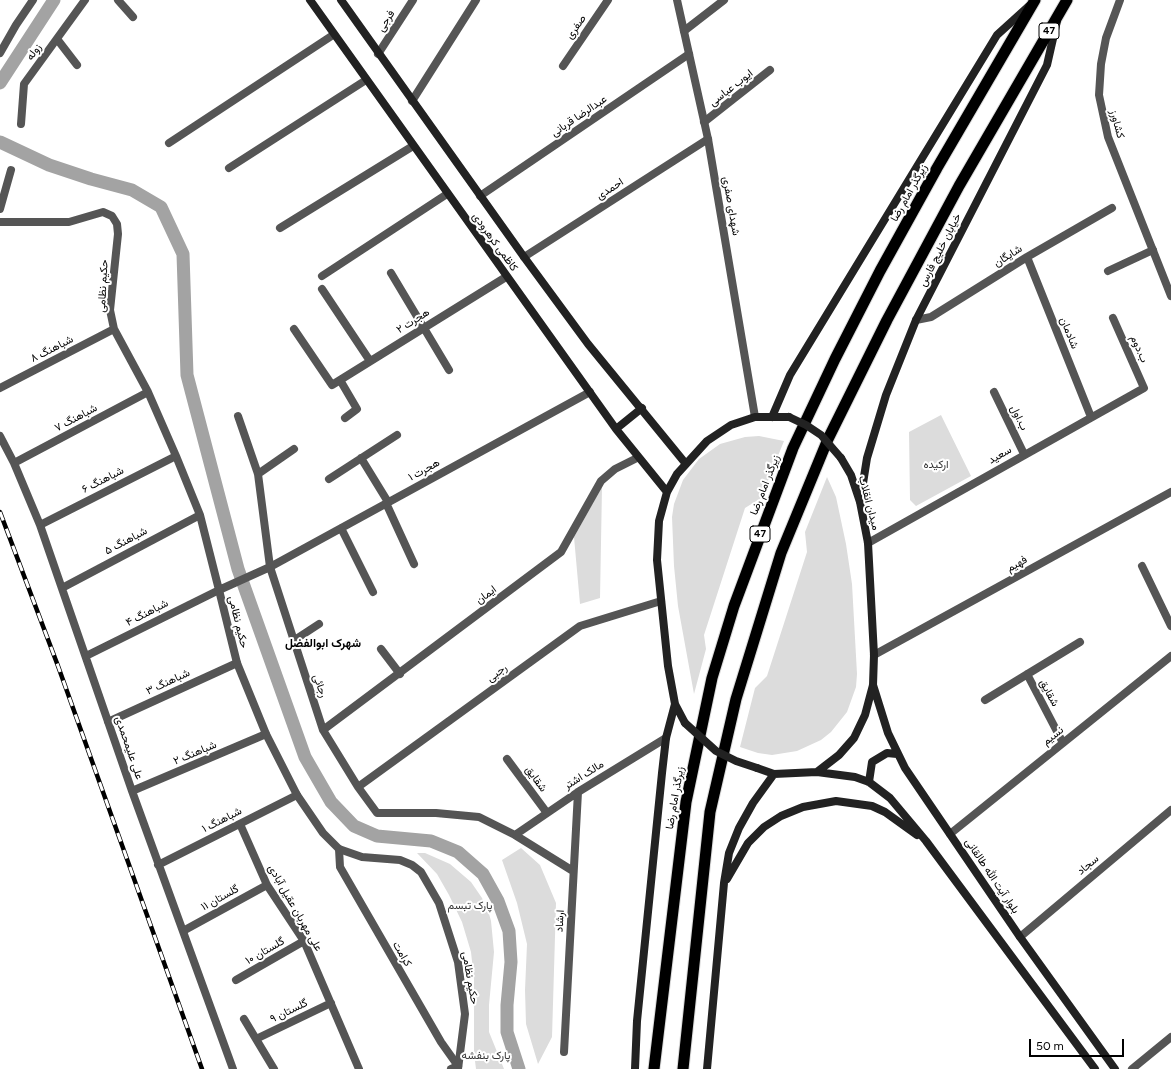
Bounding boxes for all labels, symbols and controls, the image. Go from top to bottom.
street label: فرجی [374,8,398,34]
street label: صفری [563,12,589,42]
road number: 47 [1039,23,1059,39]
street label: زوله [24,41,44,63]
street label: ایوب عباسی [706,67,756,109]
street label: عبدالرضا قربانی [548,92,610,140]
street label: کشاورز [1107,108,1127,140]
street label: زیرگذر امام رضا [888,162,930,224]
street label: احمدی [594,175,626,203]
street label: شهدای صفری [719,175,743,237]
street label: کاظمی کرهرودی [469,210,521,274]
street label: خیابان خلیج فارس [916,211,964,289]
street label: شایگان [991,242,1025,270]
street label: حکیم نظامی [95,259,111,313]
street label: هجرت ۲ [394,306,432,336]
street label: شادمان [1057,315,1081,351]
street label: شباهنگ ۸ [28,333,76,365]
street label: ب.دوم [1127,333,1151,365]
street label: شباهنگ ۷ [52,401,100,435]
street label: ب.اول [1007,403,1031,433]
street label: سعید [986,443,1014,467]
street label: زیرگذر امام رضا [747,453,783,517]
street label: هجرت ۱ [406,456,442,484]
park label: ارکیده [923,458,949,472]
street label: شباهنگ ۶ [80,464,126,496]
street label: میدان انقلاب [855,474,883,532]
street label: شباهنگ ۵ [102,524,150,558]
road number: 47 [750,526,770,542]
street label: فهیم [1004,553,1030,575]
street label: ایمان [473,583,499,607]
street label: حکیم نظامی [225,595,251,649]
street label: شباهنگ ۴ [123,597,171,629]
district label: شهرک ابوالفضل [285,636,361,650]
street label: رجبی [484,661,510,685]
street label: شباهنگ ۳ [144,666,192,698]
street label: رجائی [310,673,330,699]
street label: شقایق [1036,677,1062,709]
street label: علی علیمحمدی [112,715,146,781]
street label: نسیم [1040,724,1066,748]
street label: شباهنگ ۲ [171,738,219,768]
street label: مالک اشتر [562,758,606,792]
street label: شقایق [522,763,550,795]
street label: زیرگذر امام رضا [663,766,687,830]
street label: شباهنگ ۱ [200,804,244,836]
street label: بلوار آیت الله طالقانی [962,836,1022,916]
street label: سجاد [1074,852,1102,878]
street label: علی مهربان عقیل آبادی [265,862,325,954]
street label: گلستان ۱۱ [199,882,241,914]
park label: پارک تبسم [448,899,492,913]
street label: ارشاد [553,910,567,932]
street label: گلستان ۱۰ [243,935,287,967]
street label: کرامت [390,939,414,969]
street label: حکیم نظامی [459,951,481,1005]
street label: گلستان ۹ [268,996,310,1026]
scale bar [1031,1031,1126,1057]
text: 50 m [1036,1039,1064,1053]
park label: پارک بنفشه [462,1049,510,1063]

